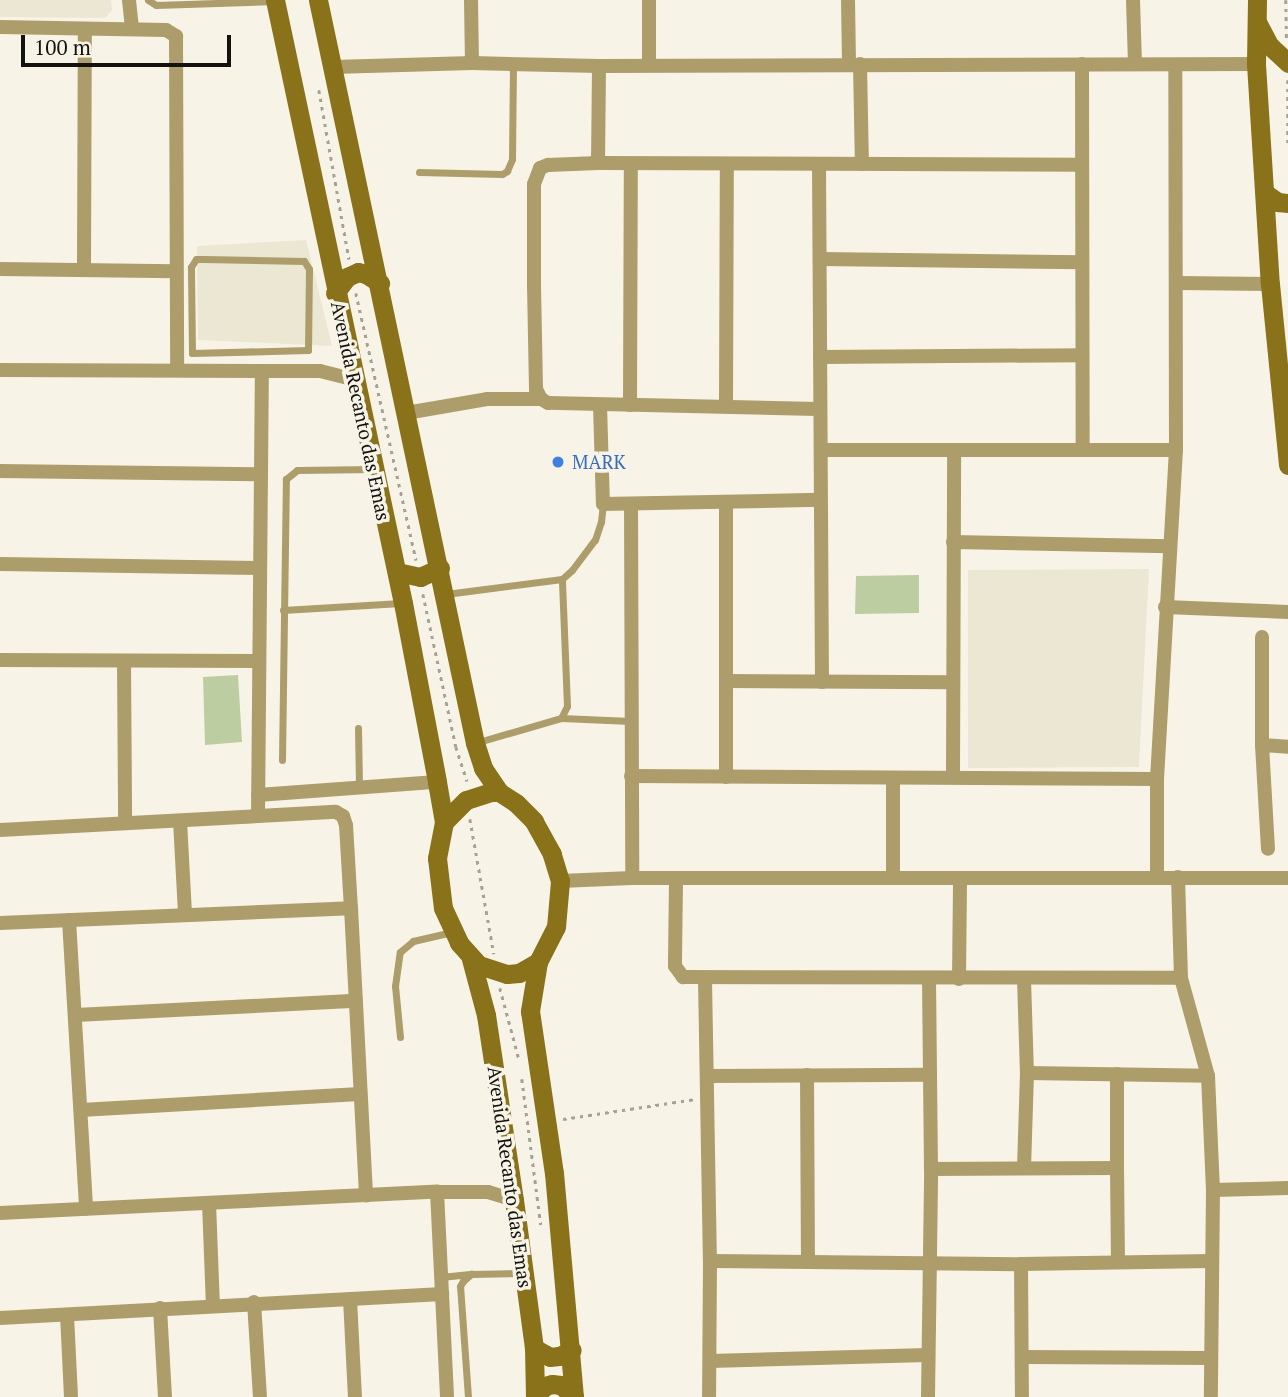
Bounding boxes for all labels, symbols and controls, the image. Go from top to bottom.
scale bar [24,21,234,65]
text: 100 m [34,33,91,61]
street label: Avenida Recanto das Emas [327,299,395,523]
place label: MARK [572,451,626,473]
marker: MARK [550,454,566,470]
street label: Avenida Recanto das Emas [483,1065,537,1289]

